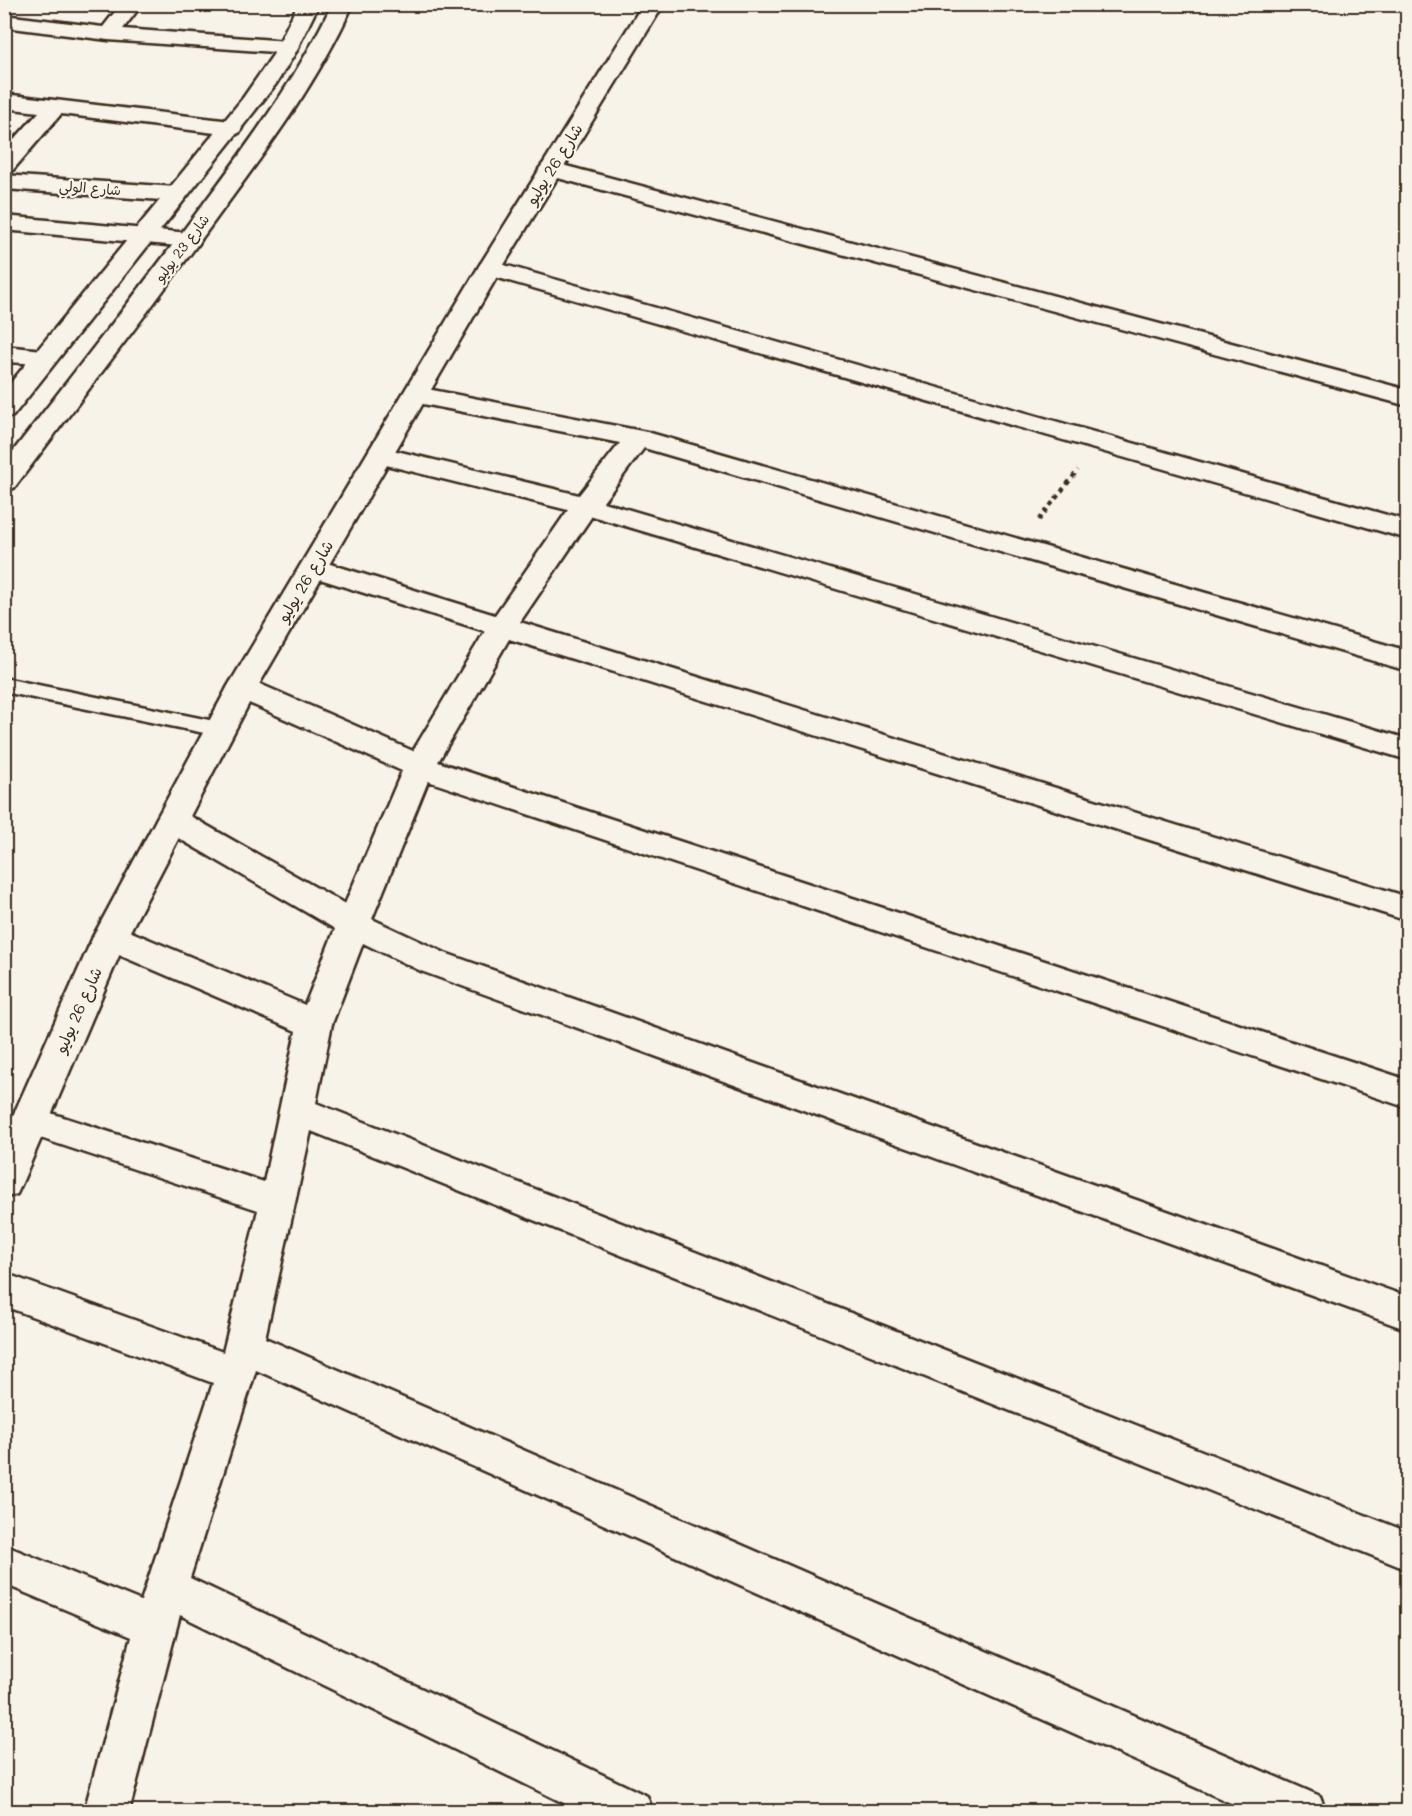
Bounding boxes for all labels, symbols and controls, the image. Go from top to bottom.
street label: شارع 26 يوليو [520,119,589,210]
street label: شارع الولي [58,176,122,203]
street label: شارع 23 يوليو [149,210,214,287]
street label: شارع 26 يوليو [271,536,339,627]
street label: شارع 26 يوليو [49,964,108,1058]

